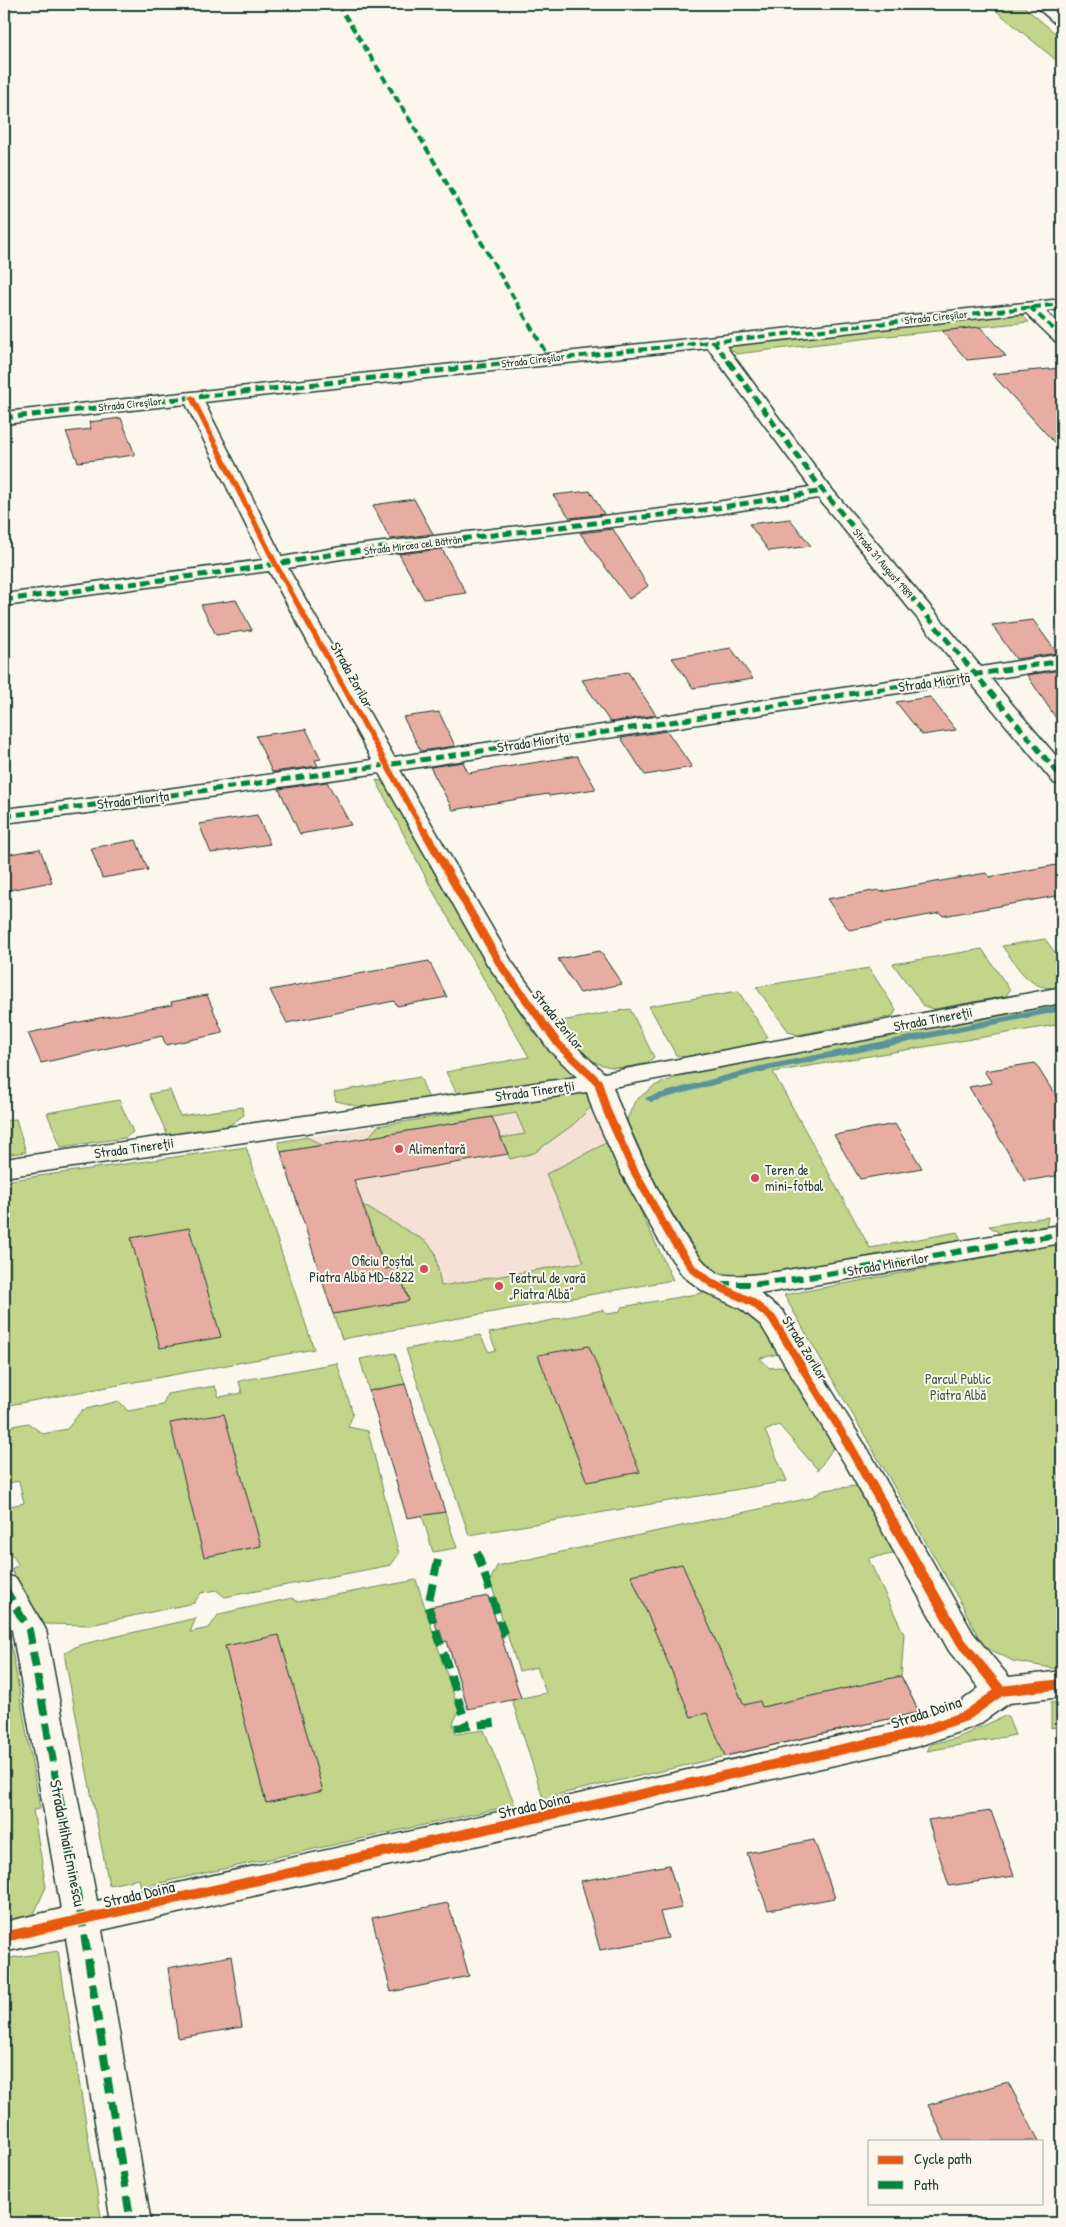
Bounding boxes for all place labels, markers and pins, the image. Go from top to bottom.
place label: Alimentară [409,1139,466,1158]
marker: Alimentară [393,1143,405,1155]
place label: Teren de mini-fotbal [765,1160,824,1195]
marker: Teren de mini-fotbal [749,1172,761,1184]
place label: Oficiu Poștal Piatra Albă MD-6822 [309,1251,414,1286]
marker: Oficiu Poștal Piatra Albă MD-6822 [418,1263,430,1275]
place label: Teatrul de vară „Piatra Albă” [509,1268,586,1303]
marker: Teatrul de vară „Piatra Albă” [493,1280,505,1292]

